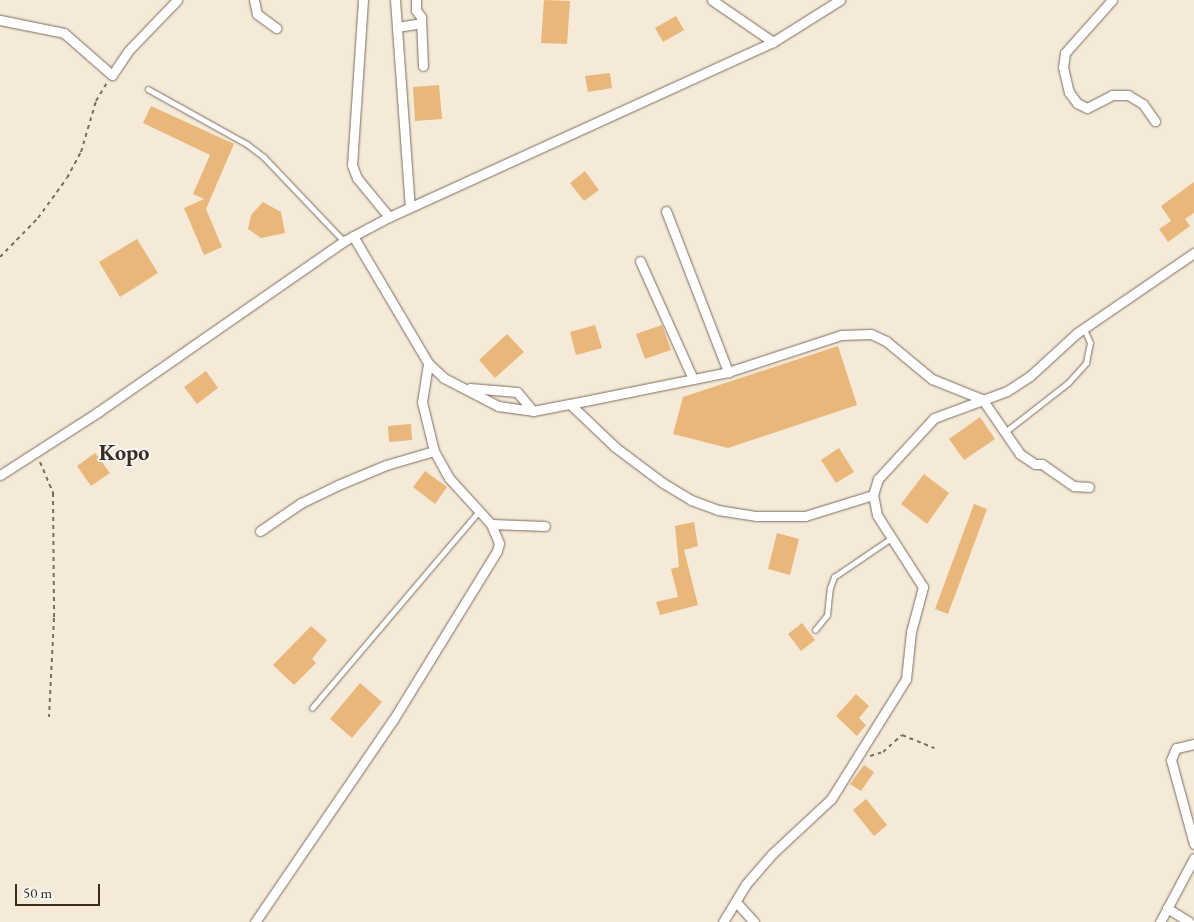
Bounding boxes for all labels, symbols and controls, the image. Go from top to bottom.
district label: Kopo [99,440,149,466]
scale bar [18,874,102,906]
text: 50 m [23,883,52,902]

